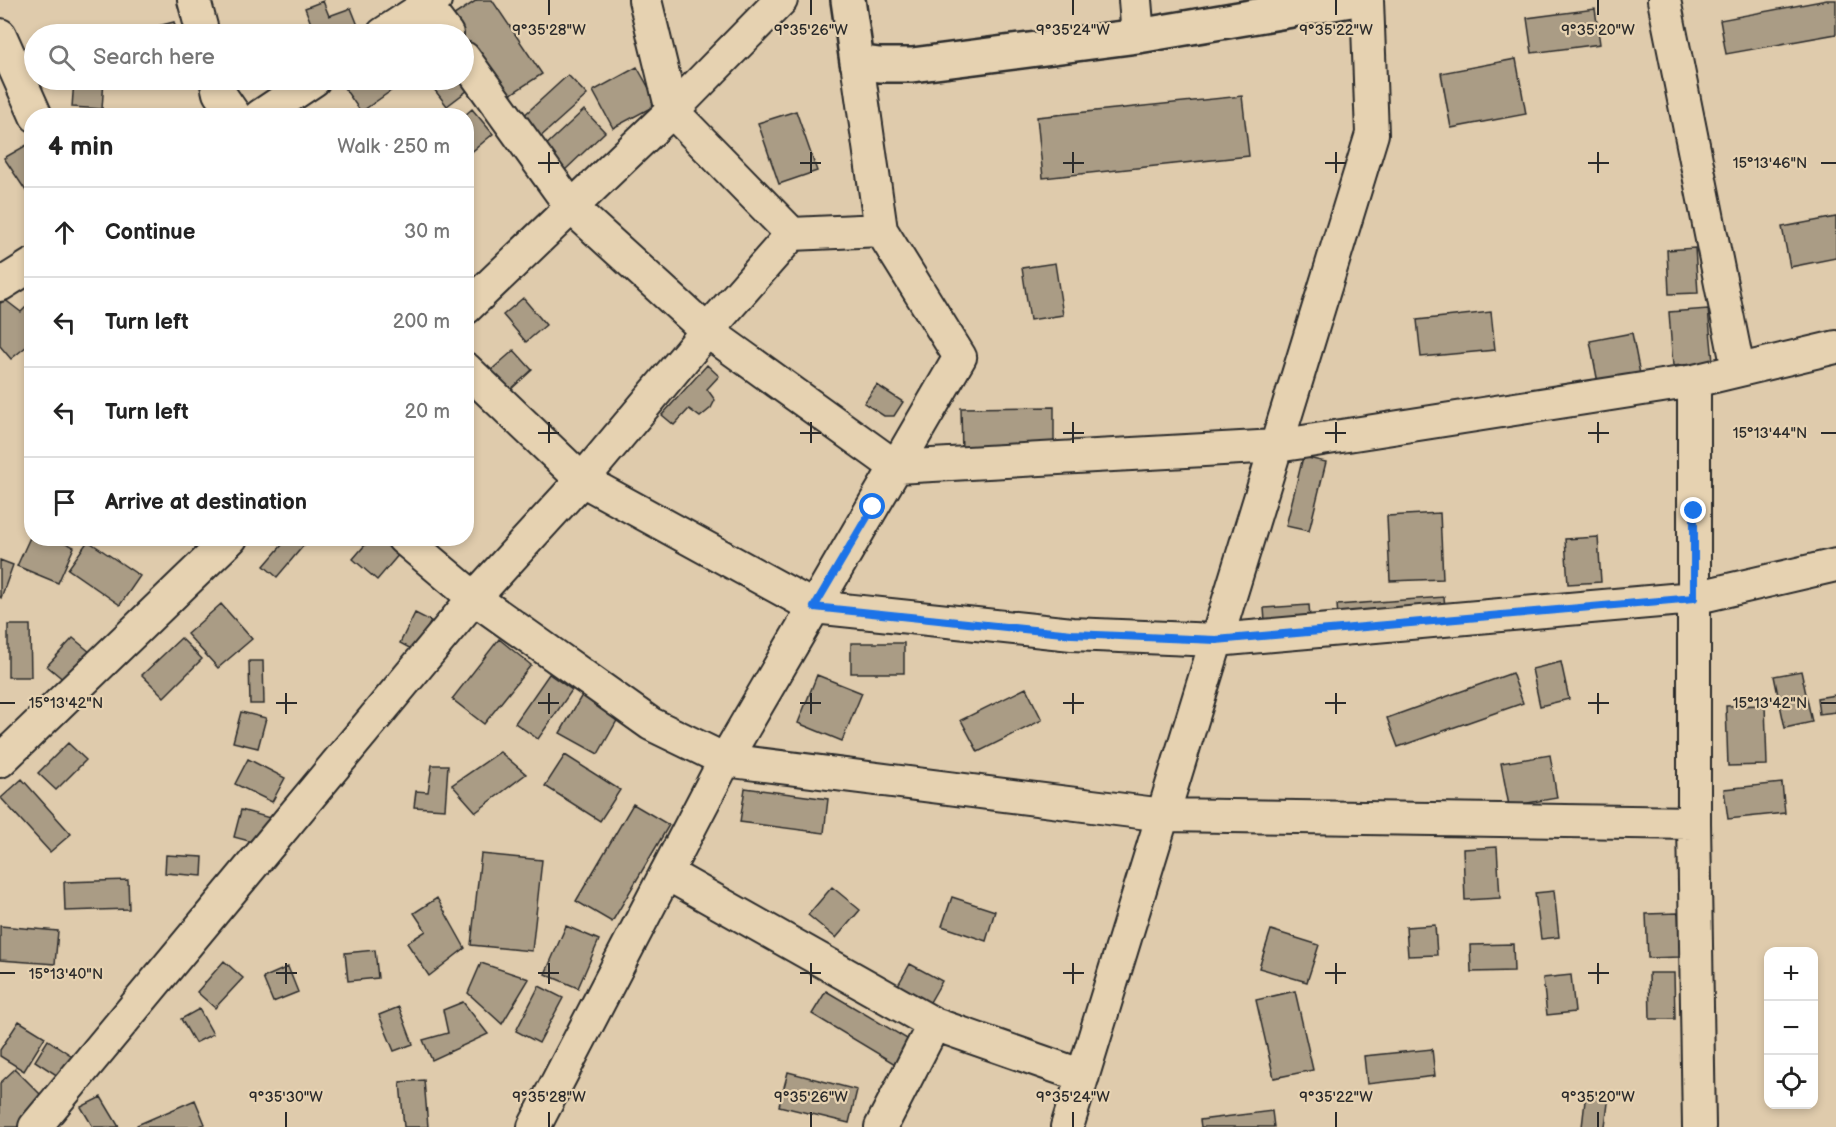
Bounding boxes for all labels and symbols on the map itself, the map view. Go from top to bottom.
text: 9°35'28"W [512,21,586,40]
text: 9°35'26"W [774,21,848,40]
text: 9°35'24"W [1036,21,1110,40]
text: 9°35'22"W [1299,21,1373,40]
text: 9°35'20"W [1561,21,1635,40]
text: 15°13'46"N [1733,154,1807,173]
text: 15°13'44"N [1733,424,1807,443]
route start [859,493,885,519]
route end [1680,497,1706,523]
text: 15°13'42"N [29,694,103,713]
text: 15°13'42"N [1733,694,1807,713]
text: 15°13'40"N [29,965,103,984]
text: 9°35'30"W [249,1088,323,1107]
text: 9°35'28"W [512,1088,586,1107]
text: 9°35'26"W [774,1088,848,1107]
text: 9°35'24"W [1036,1088,1110,1107]
text: 9°35'22"W [1299,1088,1373,1107]
text: 9°35'20"W [1561,1088,1635,1107]

